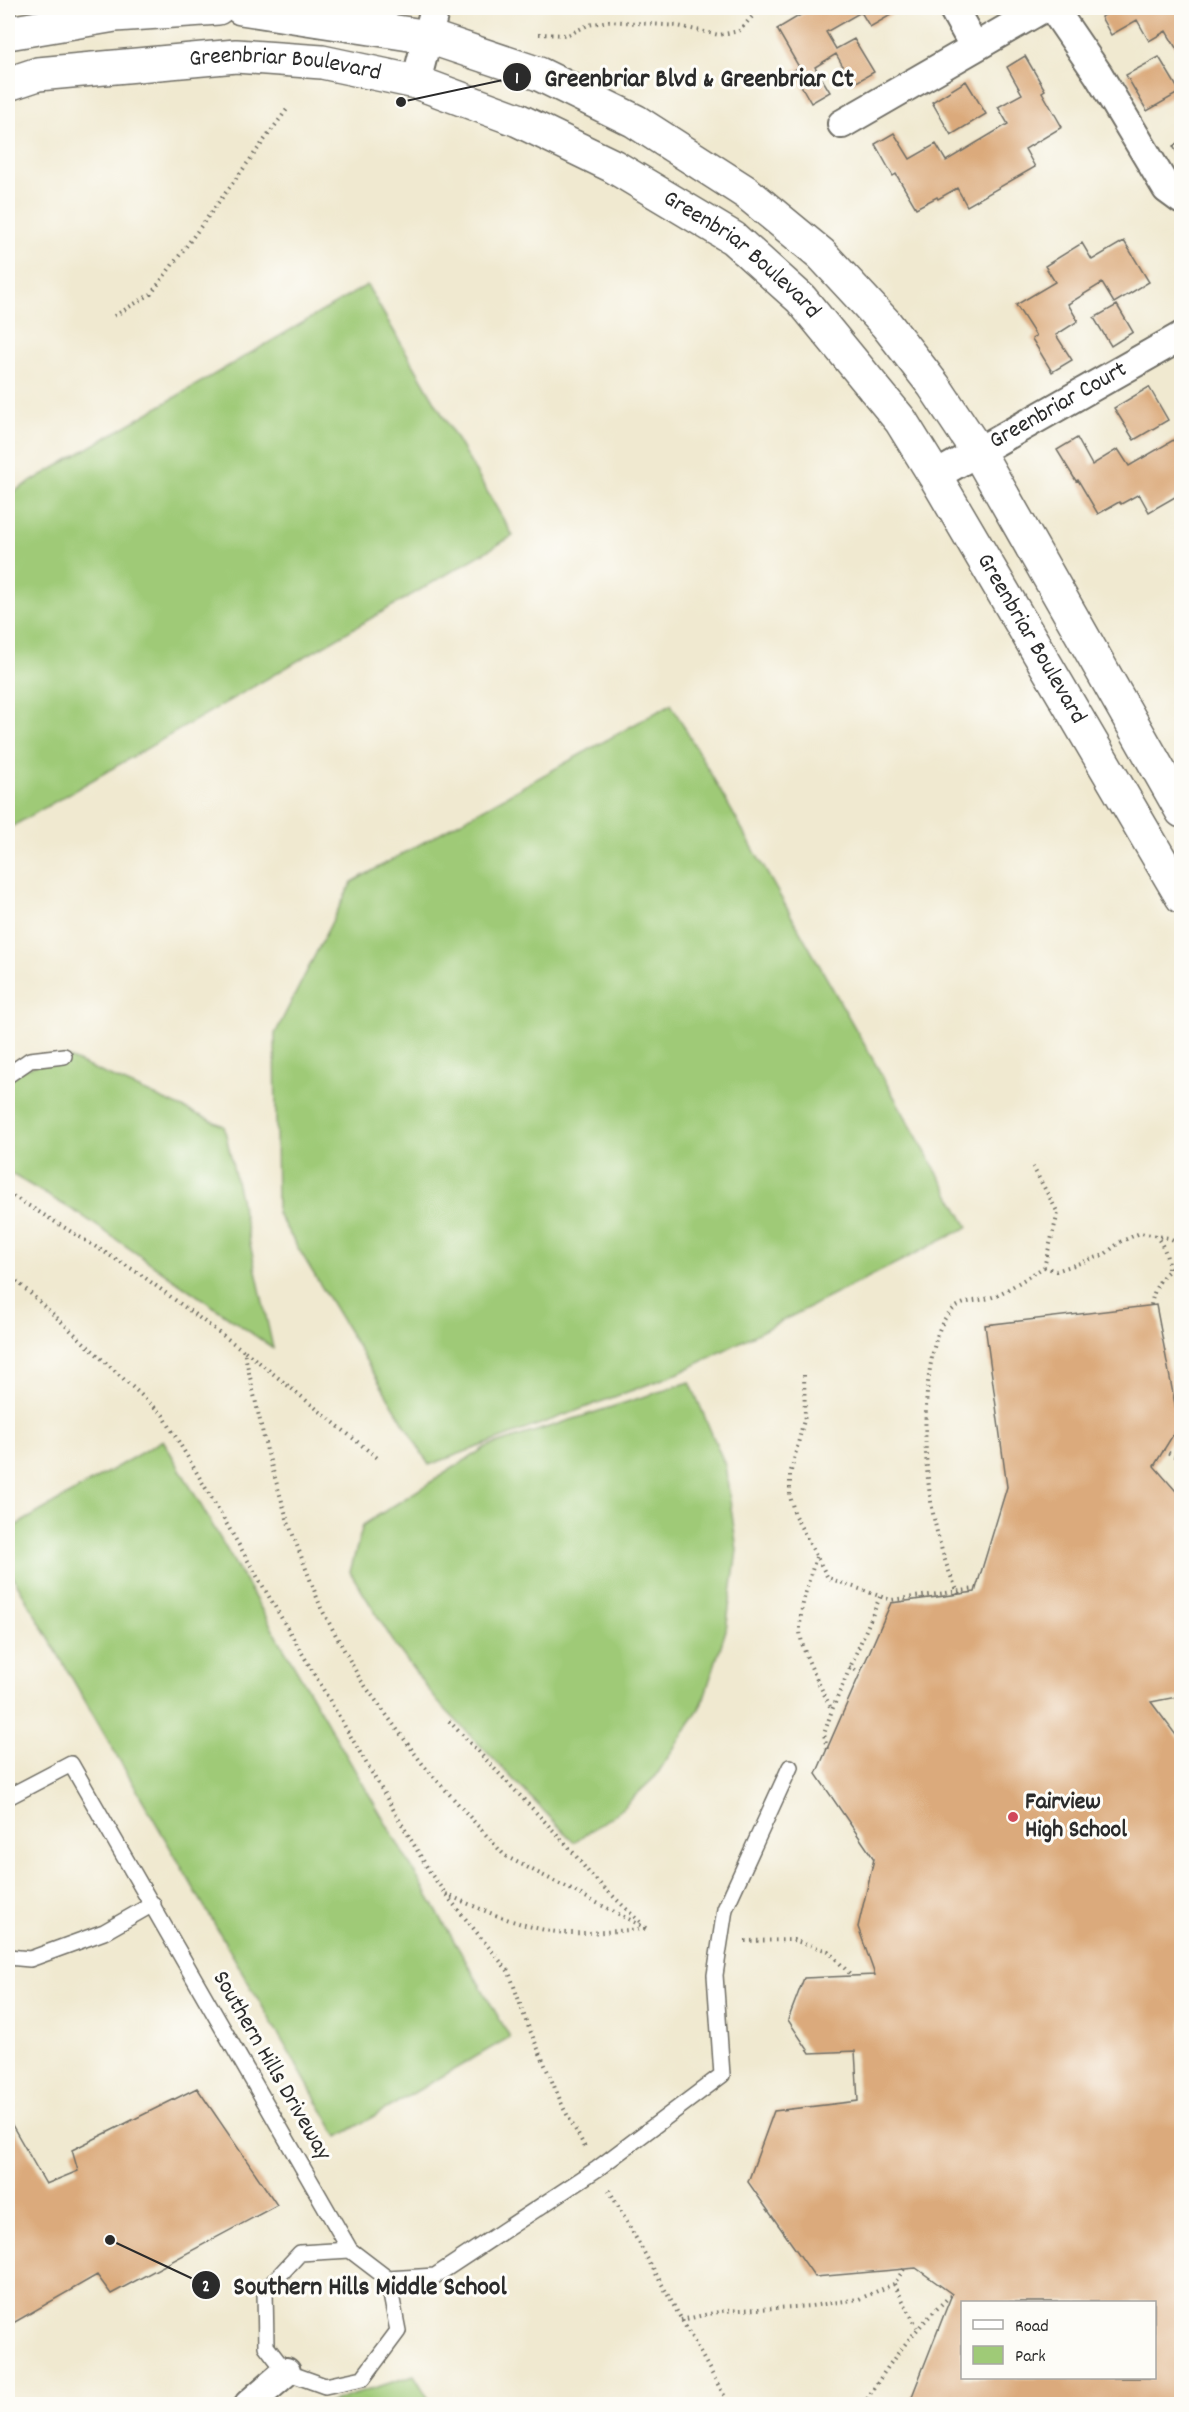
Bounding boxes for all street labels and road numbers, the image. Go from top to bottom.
street label: Greenbriar Boulevard [188,39,384,91]
street label: Greenbriar Boulevard [656,183,828,327]
street label: Greenbriar Court [983,353,1134,459]
street label: Greenbriar Boulevard [967,547,1094,731]
street label: Southern Hills Driveway [203,1965,340,2168]

